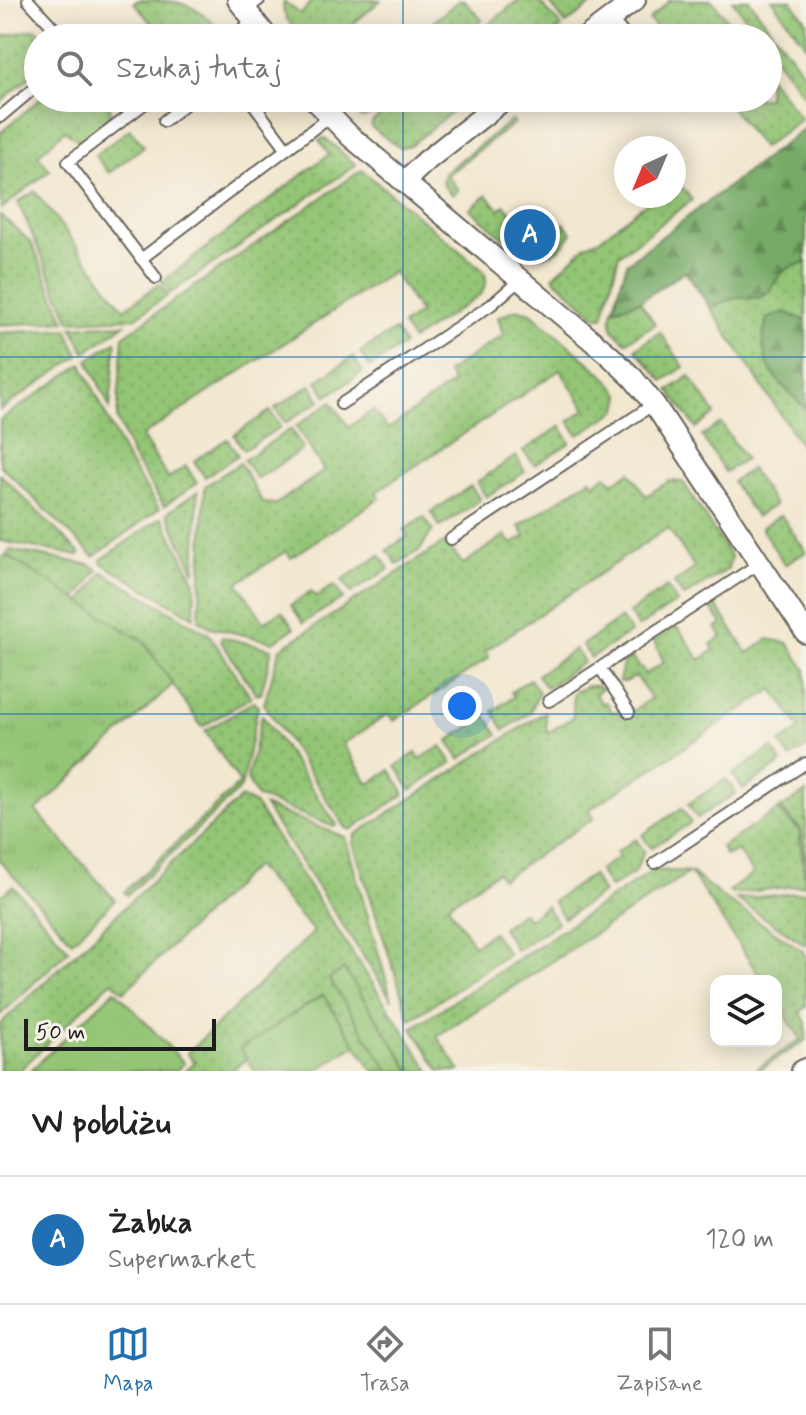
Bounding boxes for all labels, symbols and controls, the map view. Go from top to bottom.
search box [24,24,782,112]
icon: search [52,46,96,90]
text: Szukaj tutaj [116,49,282,88]
north arrow [614,136,686,208]
pin: A [504,205,556,265]
your location [442,686,482,726]
map controls [710,975,782,1047]
button: layers [710,975,782,1047]
scale bar [24,1015,216,1051]
text: 50 m [36,1019,85,1047]
text: W pobliżu [32,1101,171,1146]
text: Żabka [108,1204,192,1243]
text: A [49,1223,67,1257]
text: 120 m [705,1223,774,1257]
text: Supermarket [108,1243,256,1277]
tab: Mapa [103,1322,153,1398]
tab: Trasa [360,1322,410,1398]
tab: Zapisane [616,1322,703,1398]

